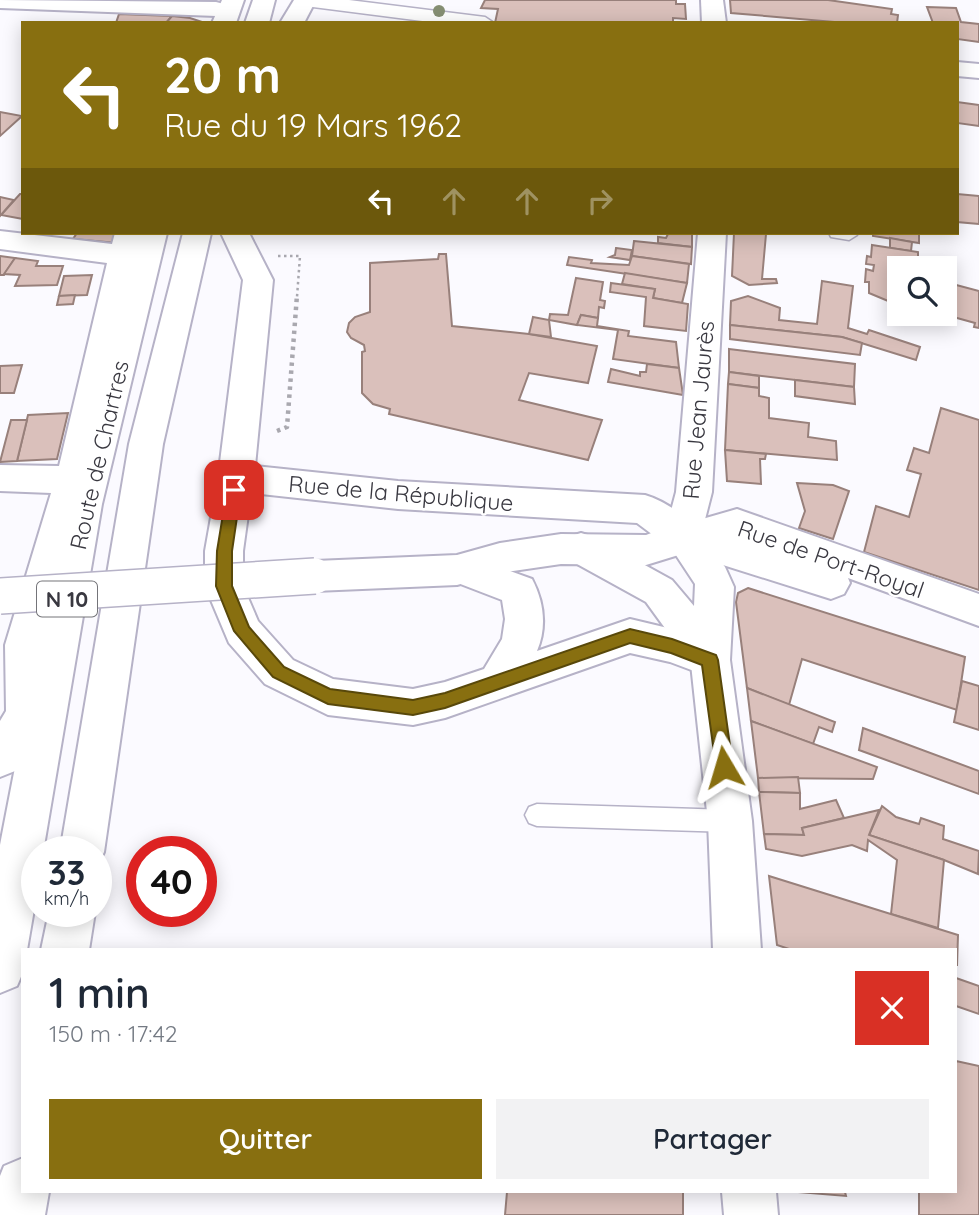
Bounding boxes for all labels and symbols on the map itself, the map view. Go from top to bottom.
street label: Rue Jean Jaurès [676,319,720,501]
street label: Route de Chartres [63,358,135,552]
pin [204,460,264,520]
street label: Rue de la République [287,469,515,517]
street label: Rue de Port-Royal [734,514,928,604]
road number: N 10 [37,582,97,616]
position arrow [687,730,761,804]
speed limit sign: 40 [126,836,217,927]

